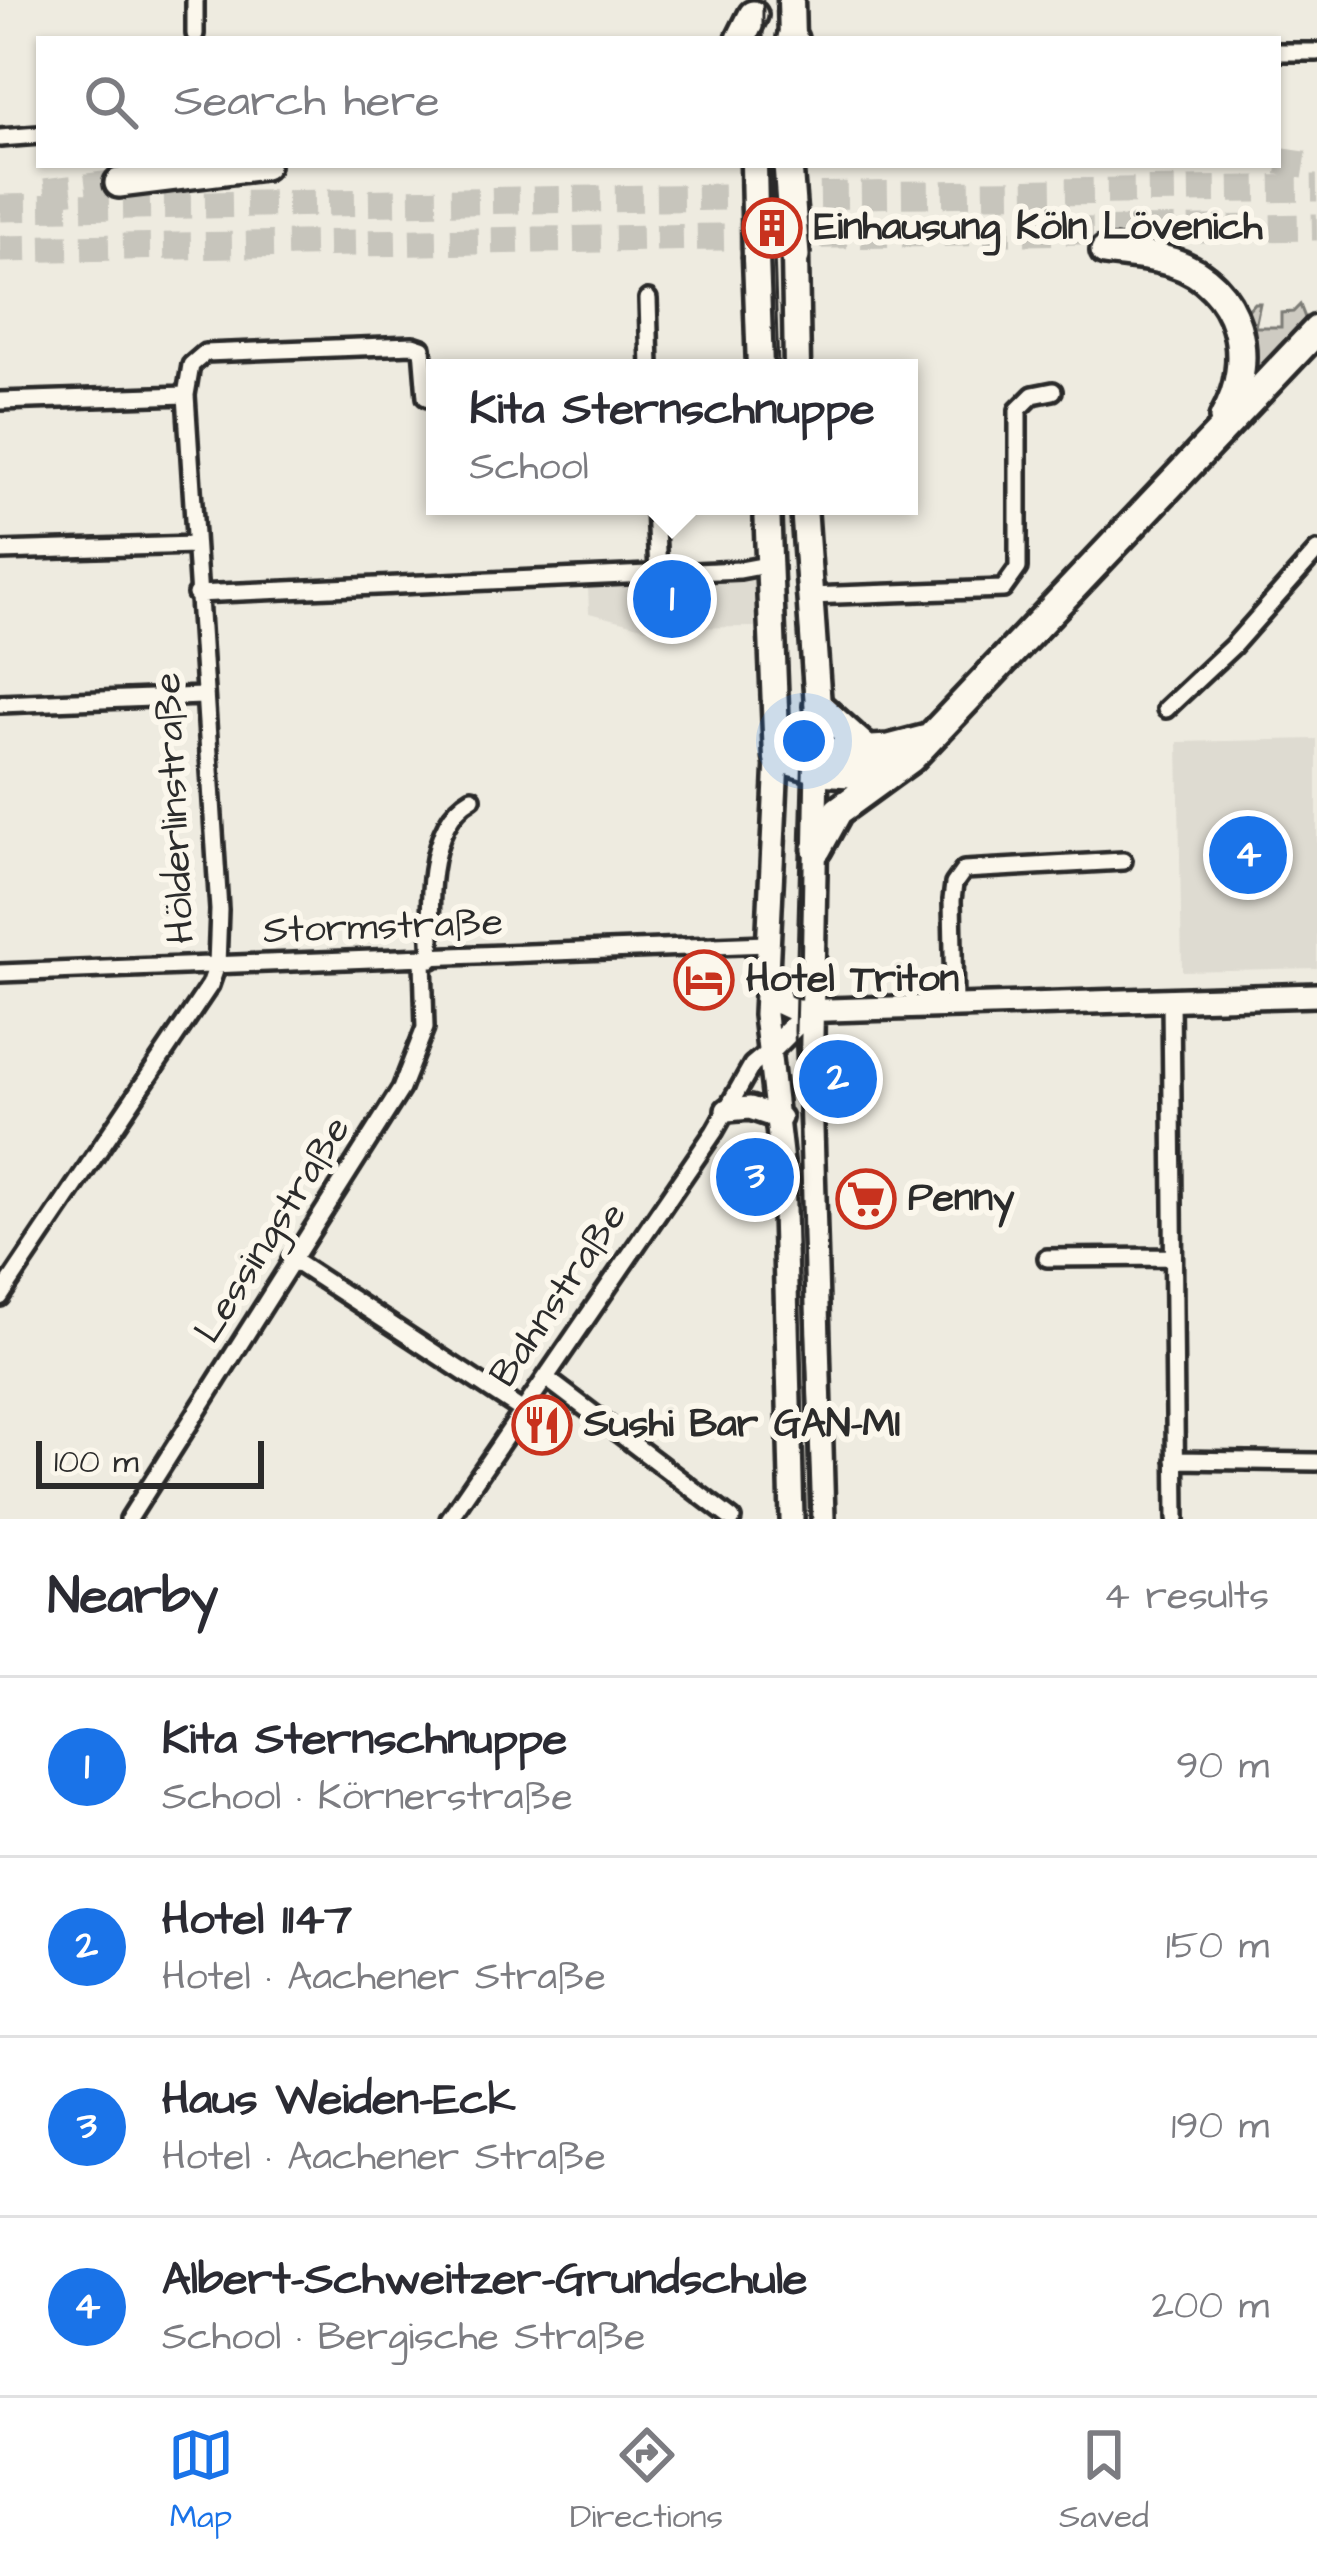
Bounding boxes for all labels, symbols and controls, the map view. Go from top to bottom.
search box [36,36,1281,168]
icon: search [78,69,144,135]
text: Search here [174,71,440,133]
building icon: Einhausung Köln Lövenich [741,197,803,259]
place label: Einhausung Köln Lövenich [814,201,1263,256]
popup [426,359,918,515]
text: Kita Sternschnuppe [469,379,875,441]
text: School [469,441,589,495]
pin: 1 [633,554,711,644]
street label: Hölderlinstraße [141,671,209,945]
your location [774,711,834,771]
pin: 4 [1209,810,1287,900]
street label: Stormstraße [262,896,504,958]
hotel icon: Hotel Triton [673,949,735,1011]
place label: Hotel Triton [746,953,960,1007]
pin: 2 [799,1034,877,1124]
street label: Lessingstraße [182,1106,364,1354]
pin: 3 [716,1132,794,1222]
supermarket icon: Penny [835,1168,897,1230]
place label: Penny [908,1172,1015,1228]
street label: Bahnstraße [477,1192,641,1398]
restaurant icon: Sushi Bar GAN-MI [511,1394,573,1456]
place label: Sushi Bar GAN-MI [583,1398,901,1452]
scale bar [36,1435,264,1488]
text: 100 m [54,1439,139,1485]
text: Nearby [48,1562,218,1633]
text: 4 results [1103,1570,1269,1624]
text: Kita Sternschnuppe [162,1709,567,1771]
text: 1 [85,1740,90,1794]
text: 90 m [1176,1740,1269,1794]
text: School · Körnerstraße [162,1771,573,1825]
text: Hotel 1147 [162,1889,352,1951]
text: 2 [76,1920,98,1974]
text: 150 m [1166,1920,1269,1974]
text: Hotel · Aachener Straße [162,1951,606,2005]
text: Haus Weiden-Eck [162,2069,516,2131]
text: 3 [77,2100,97,2154]
text: 190 m [1171,2100,1269,2154]
text: Hotel · Aachener Straße [162,2131,606,2185]
text: Albert-Schweitzer-Grundschule [162,2249,807,2311]
text: 4 [74,2280,100,2334]
text: 200 m [1152,2280,1269,2334]
text: School · Bergische Straße [162,2311,645,2365]
tab: Map [168,2422,234,2540]
tab: Directions [570,2422,723,2540]
tab: Saved [1059,2422,1149,2540]

